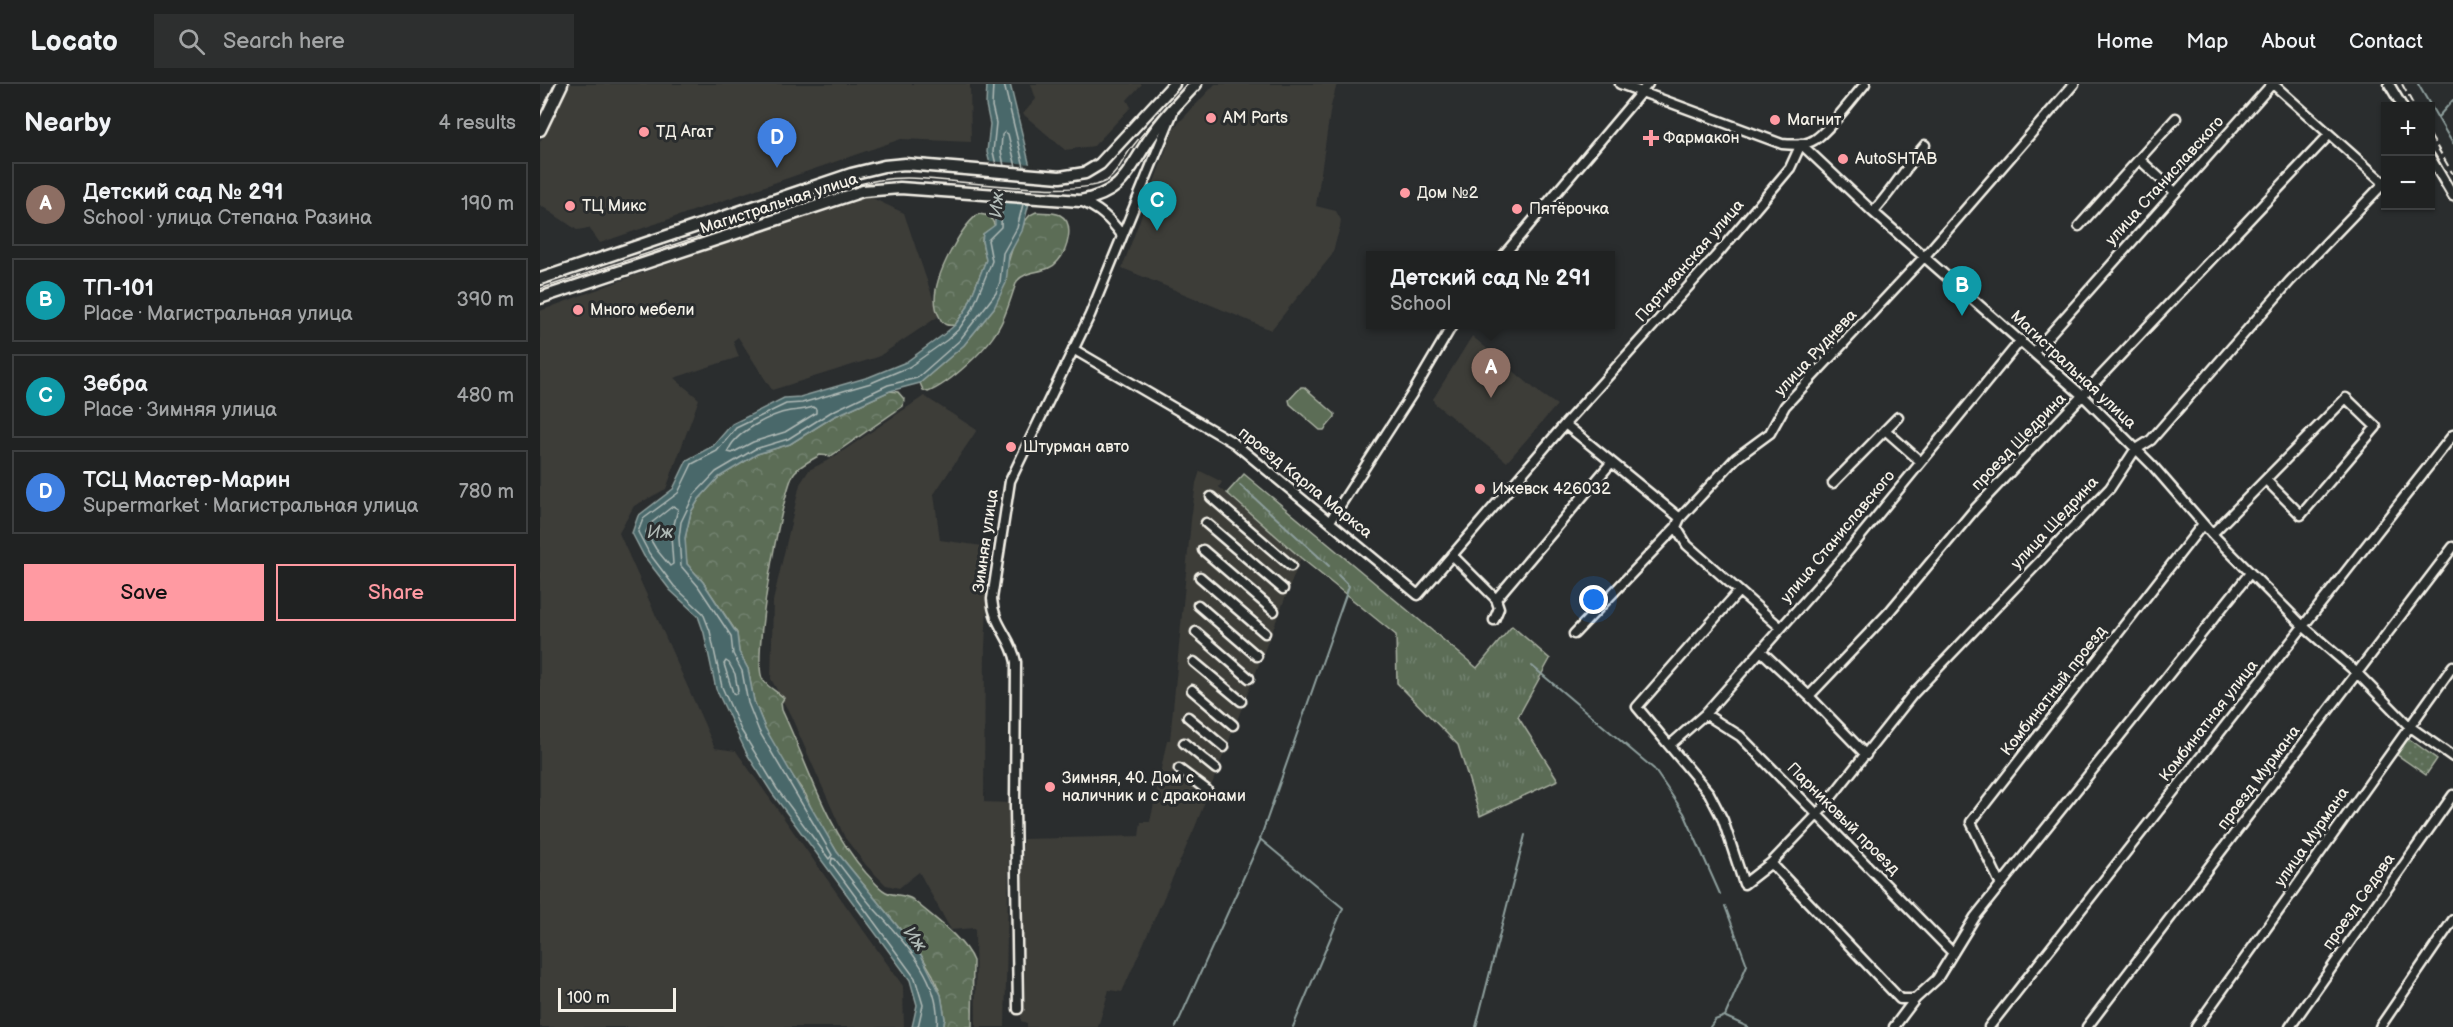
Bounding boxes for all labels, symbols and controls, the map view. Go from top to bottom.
search box [154,14,574,68]
text: Locato [30,25,118,58]
icon: search [175,25,208,58]
text: Search here [223,28,345,55]
text: Home [2096,29,2153,54]
text: Map [2186,29,2228,54]
text: About [2261,29,2316,54]
text: Contact [2349,29,2423,54]
map controls [2381,102,2435,210]
button: + [2381,102,2435,156]
text: Nearby [24,108,111,139]
place label: AM Parts [1223,109,1288,128]
text: 4 results [438,111,516,135]
marker: AM Parts [1204,111,1218,125]
place label: Магнит [1787,111,1842,130]
street label: улица Станиславского [2102,112,2228,250]
marker: Магнит [1768,113,1782,127]
pin: D [758,118,796,168]
place label: ТД Агат [656,123,714,142]
marker: ТД Агат [637,125,651,139]
place label: Фармакон [1663,129,1740,148]
marker: Фармакон [1644,131,1658,145]
place label: AutoSHTAB [1855,150,1937,169]
marker: AutoSHTAB [1836,152,1850,166]
button: − [2381,156,2435,210]
street label: Магистральная улица [698,169,861,238]
text: Детский сад № 291 [83,179,284,206]
pin: C [1138,182,1176,231]
place label: Дом №2 [1417,184,1479,203]
marker: Дом №2 [1398,186,1412,200]
water label: Иж [986,191,1008,219]
text: A [39,192,52,216]
text: 190 m [461,192,514,216]
street label: Партизанская улица [1632,196,1749,326]
place label: ТЦ Микс [582,197,646,216]
marker: ТЦ Микс [563,199,577,213]
place label: Пятёрочка [1529,200,1610,219]
marker: Пятёрочка [1510,202,1524,216]
text: School · улица Степана Разина [83,206,372,230]
popup [1366,251,1615,329]
text: Детский сад № 291 [1390,265,1591,292]
pin: B [1942,266,1982,316]
text: ТП-101 [83,275,154,302]
text: B [38,288,53,312]
text: 390 m [456,288,514,312]
text: School [1390,292,1451,316]
place label: Много мебели [590,301,694,320]
text: Place · Магистральная улица [83,302,353,326]
marker: Много мебели [571,303,585,317]
street label: улица Руднева [1771,305,1861,400]
street label: Магистральная улица [2006,307,2140,434]
pin: A [1472,348,1510,398]
text: Зебра [83,371,147,398]
text: C [38,384,53,408]
text: 480 m [456,384,514,408]
street label: проезд Щедрина [1968,389,2071,495]
text: Place · Зимняя улица [83,398,277,422]
street label: проезд Карла Маркса [1234,423,1376,543]
place label: Штурман авто [1023,438,1129,457]
marker: Штурман авто [1004,440,1018,454]
text: ТСЦ Мастер-Марин [83,467,290,494]
street label: улица Станиславского [1777,467,1899,607]
street label: улица Щедрина [2007,472,2103,573]
text: D [39,480,52,504]
text: 780 m [459,480,514,504]
place label: Ижевск 426032 [1492,480,1611,499]
marker: Ижевск 426032 [1473,482,1487,496]
street label: Зимняя улица [969,488,1003,594]
text: Supermarket · Магистральная улица [83,494,418,518]
water label: Иж [647,522,673,543]
button: Save [24,564,264,621]
button: Share [276,564,516,621]
your location [1579,585,1608,614]
street label: Комбинатный проезд [1997,622,2111,760]
street label: Комбинатная улица [2156,656,2263,786]
street label: проезд Мурмана [2214,722,2305,834]
street label: Парниковый проезд [1783,759,1903,879]
place label: Зимняя, 40. Дом с наличник и с драконами [1062,769,1246,806]
marker: Зимняя, 40. Дом с наличник и с драконами [1043,780,1057,794]
street label: улица Мурмана [2271,783,2354,890]
street label: проезд Седова [2319,850,2399,954]
water label: Иж [899,922,931,956]
scale bar [558,985,676,1012]
text: 100 m [567,989,610,1008]

